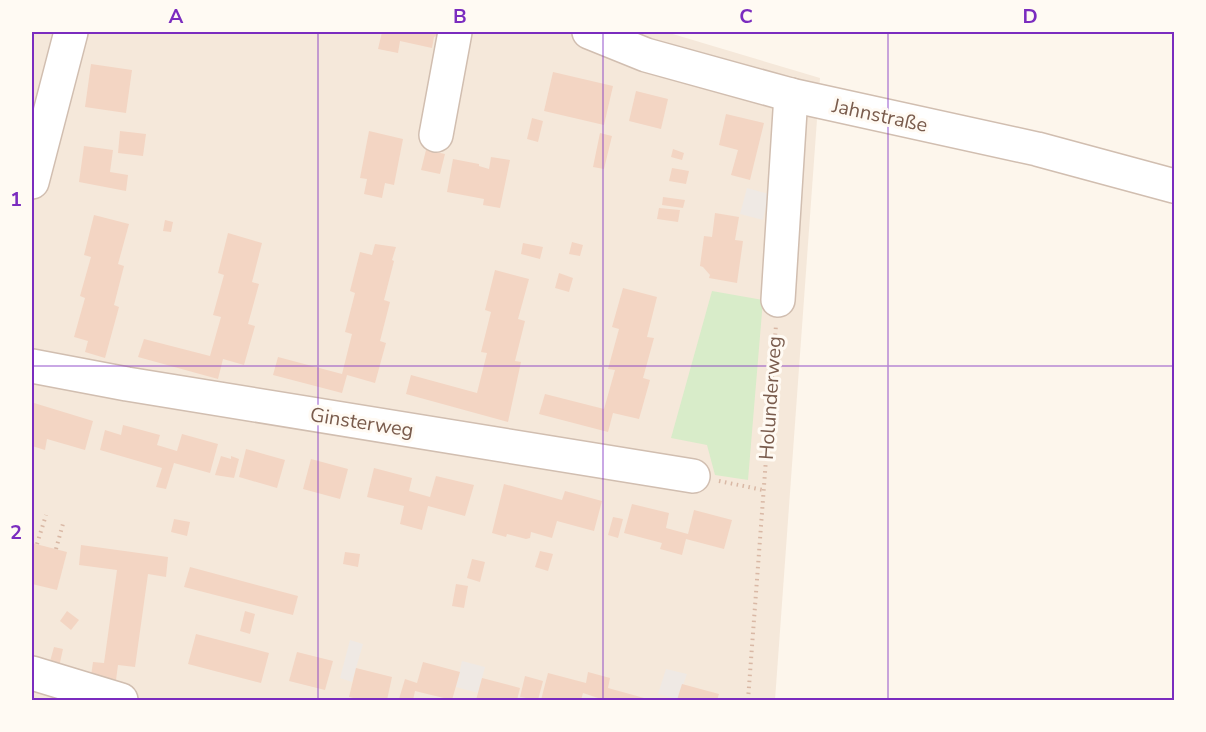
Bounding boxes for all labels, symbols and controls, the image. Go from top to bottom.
text: A [169,3,184,30]
text: B [453,3,467,30]
text: C [739,3,753,30]
text: D [1022,3,1038,30]
street label: Jahnstraße [829,92,930,139]
text: 1 [10,186,22,213]
street label: Holunderweg [753,335,788,461]
street label: Ginsterweg [308,401,416,444]
text: 2 [10,519,22,546]

